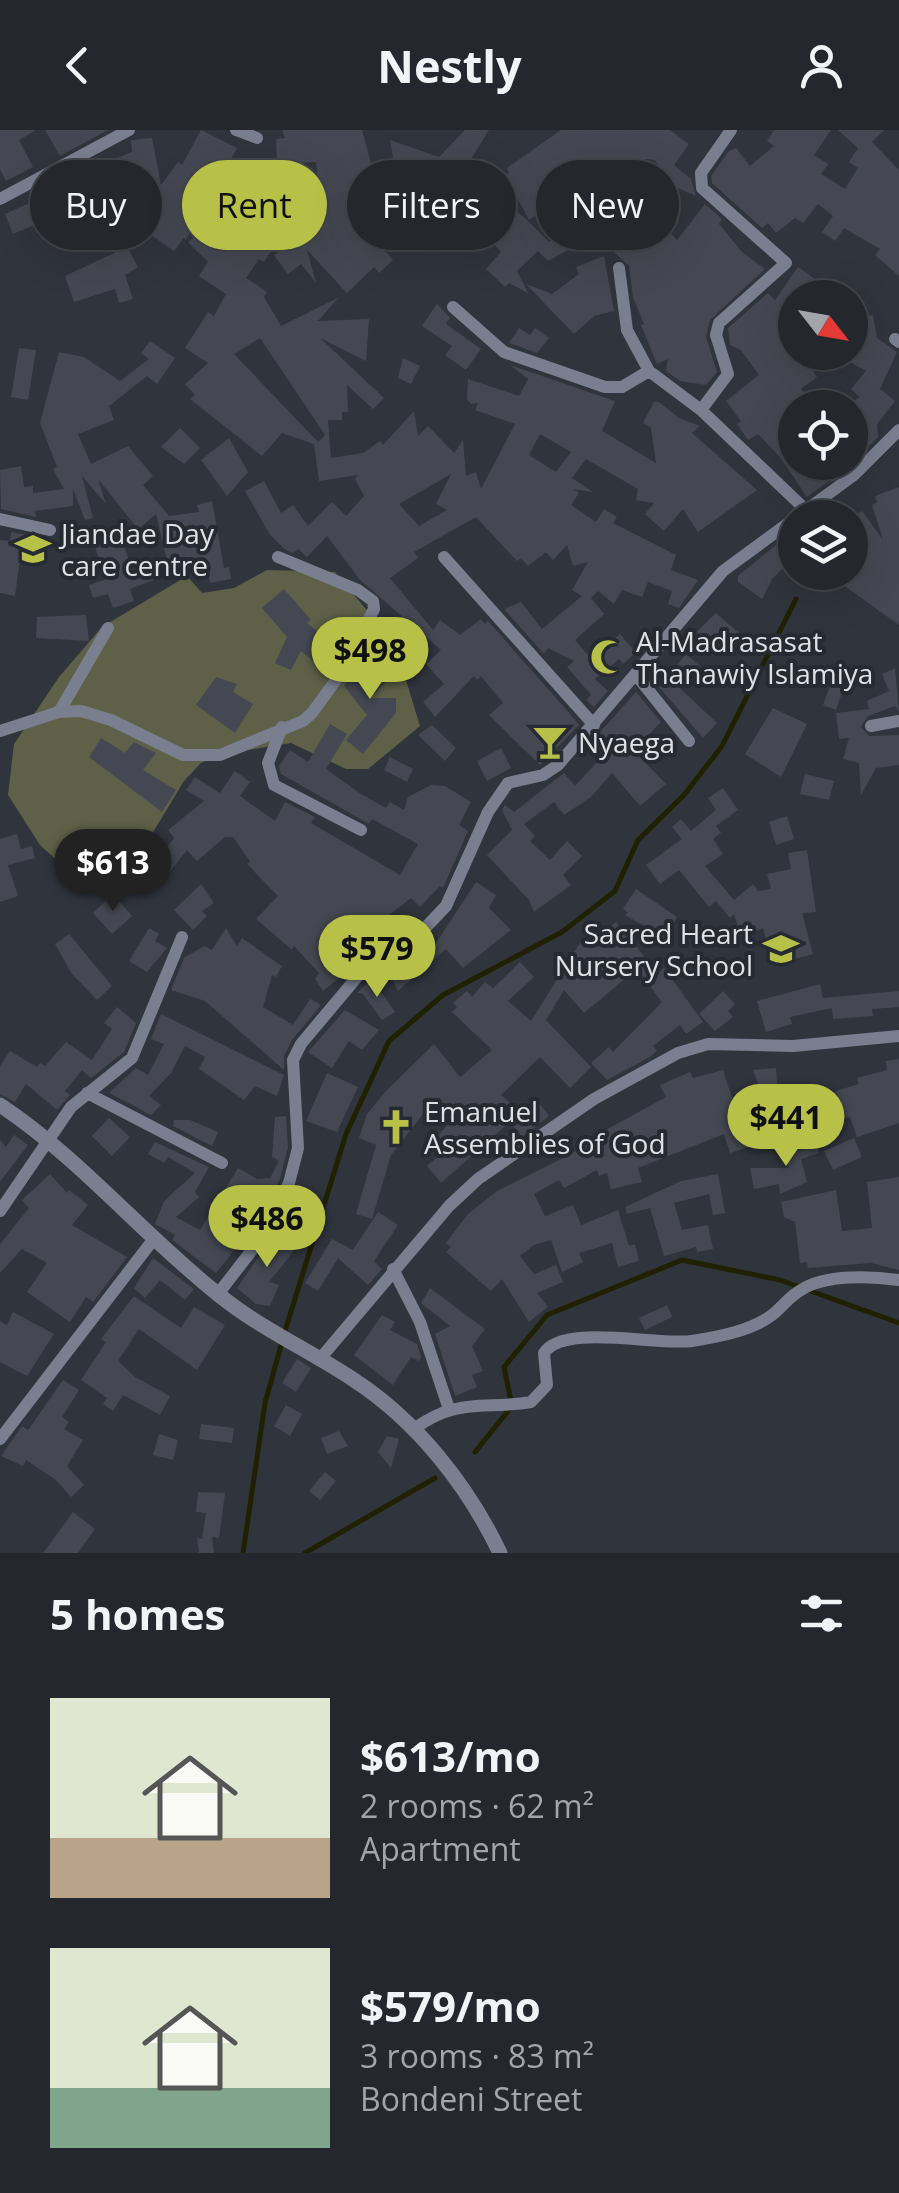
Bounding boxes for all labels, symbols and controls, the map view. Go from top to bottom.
text: Nestly [377,35,522,96]
icon: back [50,38,105,93]
icon: person [794,38,849,93]
chip: Buy [30,160,162,250]
chip: Rent [182,160,327,250]
chip: Filters [347,160,516,250]
chip: New [536,160,679,250]
north arrow [778,280,868,370]
map controls [778,280,868,590]
button: locate [778,390,868,480]
button: layers [778,500,868,590]
place label: Jiandae Day care centre [58,514,215,584]
school or university icon: Jiandae Day care centre [14,530,52,568]
pin: $498 [311,617,429,702]
place label: Al-Madrasasat Thanawiy Islamiya [636,622,873,692]
text: $498 [333,628,407,671]
mosque icon: Al-Madrasasat Thanawiy Islamiya [589,638,627,676]
bar icon: Nyaega [531,723,569,761]
place label: Nyaega [578,723,675,761]
pin: $613 [54,829,172,914]
text: $613 [76,840,150,883]
place label: Sacred Heart Nursery School [555,914,753,984]
pin: $579 [318,915,436,1000]
text: $579 [340,926,414,969]
school or university icon: Sacred Heart Nursery School [762,930,800,968]
pin: $441 [727,1084,845,1169]
place label: Emanuel Assemblies of God [424,1092,666,1162]
text: $441 [749,1095,823,1138]
church icon: Emanuel Assemblies of God [377,1108,415,1146]
pin: $486 [208,1185,326,1270]
text: $486 [230,1196,304,1239]
text: 5 homes [50,1585,225,1642]
icon: filters [794,1586,849,1641]
text: $613/mo [360,1727,541,1784]
icon: home [130,1738,250,1858]
text: 2 rooms · 62 m² [360,1784,594,1827]
text: Apartment [360,1827,521,1870]
text: $579/mo [360,1977,541,2034]
icon: home [130,1988,250,2108]
text: 3 rooms · 83 m² [360,2034,594,2077]
text: Bondeni Street [360,2077,582,2120]

